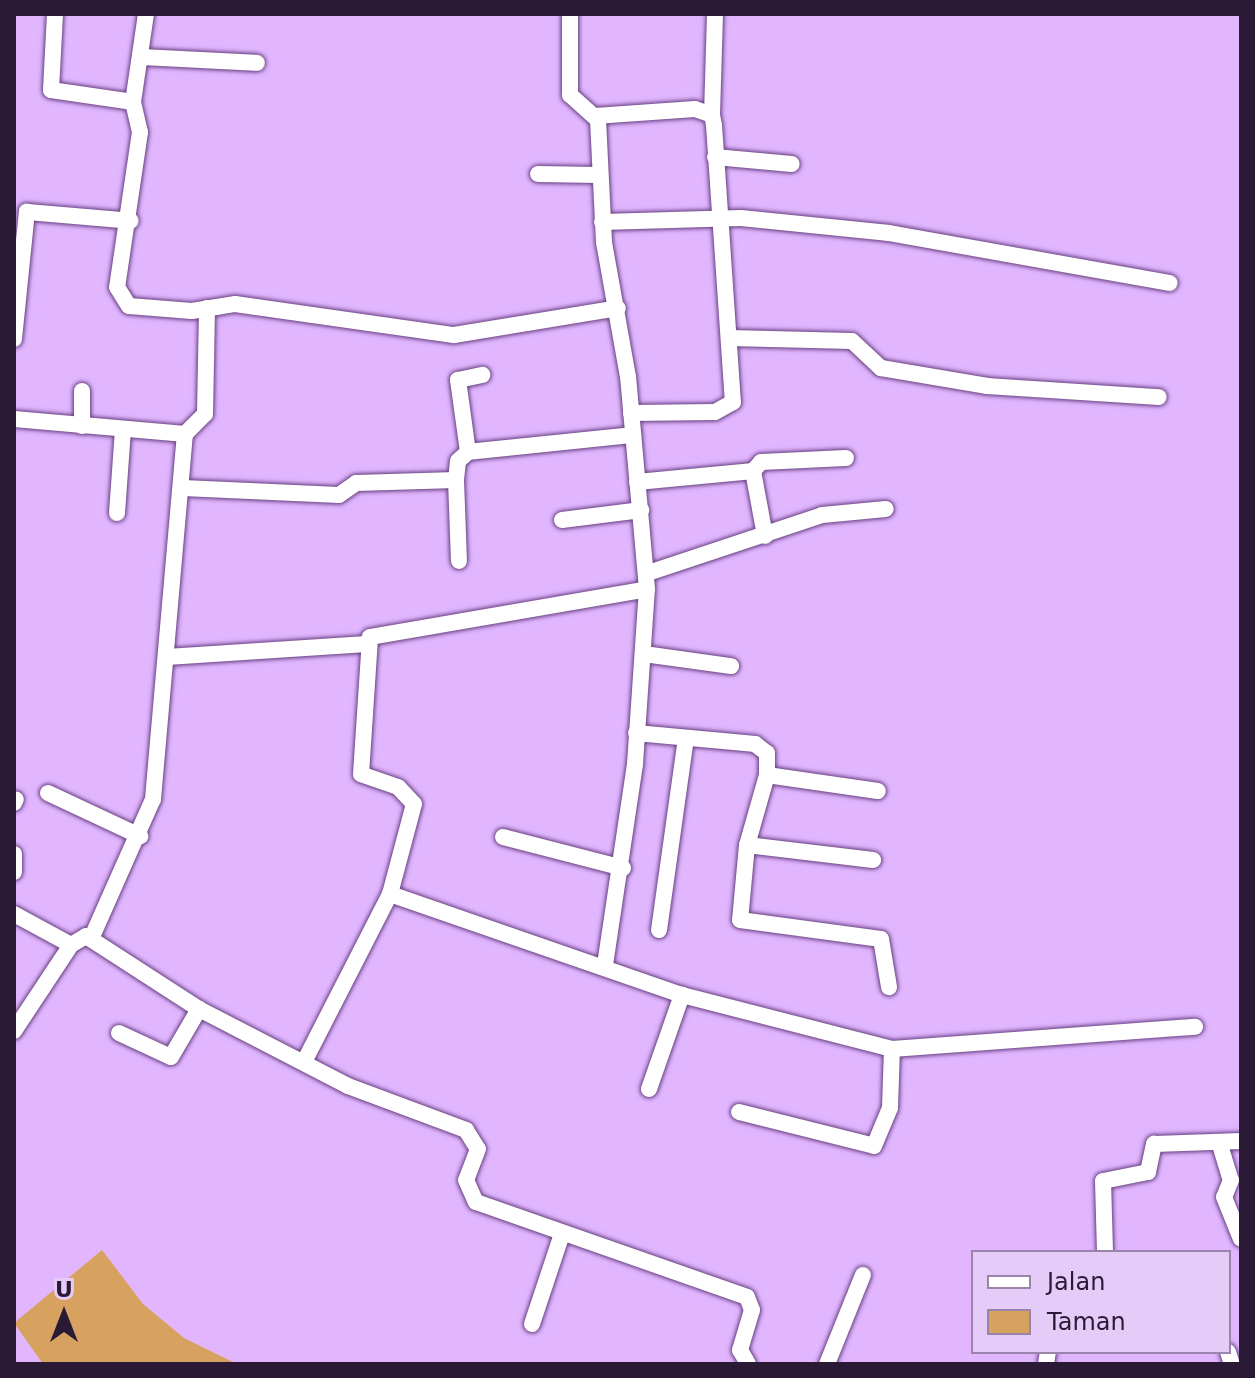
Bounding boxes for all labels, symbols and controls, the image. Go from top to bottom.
legend [971,1250,1231,1354]
text: Jalan [1047,1268,1105,1296]
north arrow [24,1274,104,1354]
text: U [55,1277,73,1302]
text: Taman [1047,1308,1126,1336]

